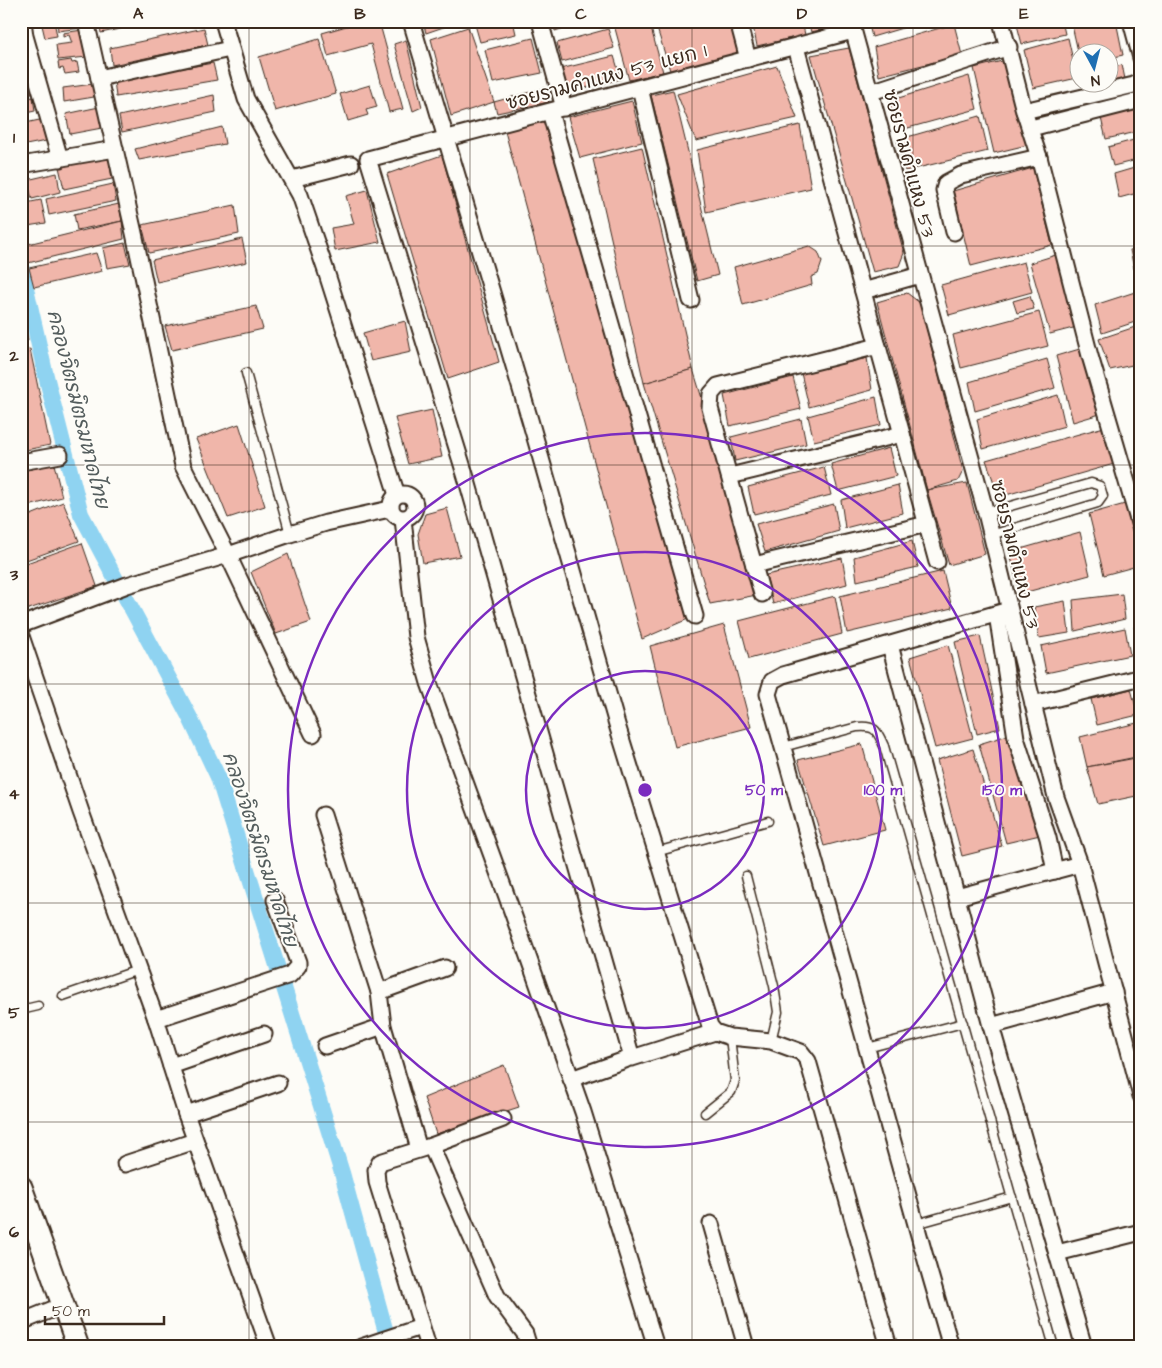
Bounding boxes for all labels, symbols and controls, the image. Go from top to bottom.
text: A [133,3,144,25]
text: B [354,3,366,25]
text: C [575,3,587,25]
text: D [797,3,808,25]
text: E [1019,3,1029,25]
street label: ซอยรามคำแหง 53 แยก 1 [503,37,710,117]
north arrow [1070,42,1120,92]
text: N [1090,69,1101,90]
street label: ซอยรามคำแหง 53 [876,86,941,241]
text: 1 [13,127,16,149]
water label: คลองจิตรมิตรมหาดไทย [40,307,117,514]
text: 2 [8,345,19,367]
street label: ซอยรามคำแหง 53 [983,477,1046,632]
text: 3 [9,564,19,586]
water label: คลองจิตรมิตรมหาดไทย [215,748,306,953]
text: 50 m [745,780,783,801]
text: 100 m [864,780,903,801]
text: 150 m [982,780,1022,801]
centre of rings [636,781,654,799]
text: 4 [9,783,20,805]
text: 5 [8,1002,20,1024]
text: 6 [9,1221,19,1243]
scale bar [45,1293,164,1325]
text: 50 m [52,1301,90,1322]

